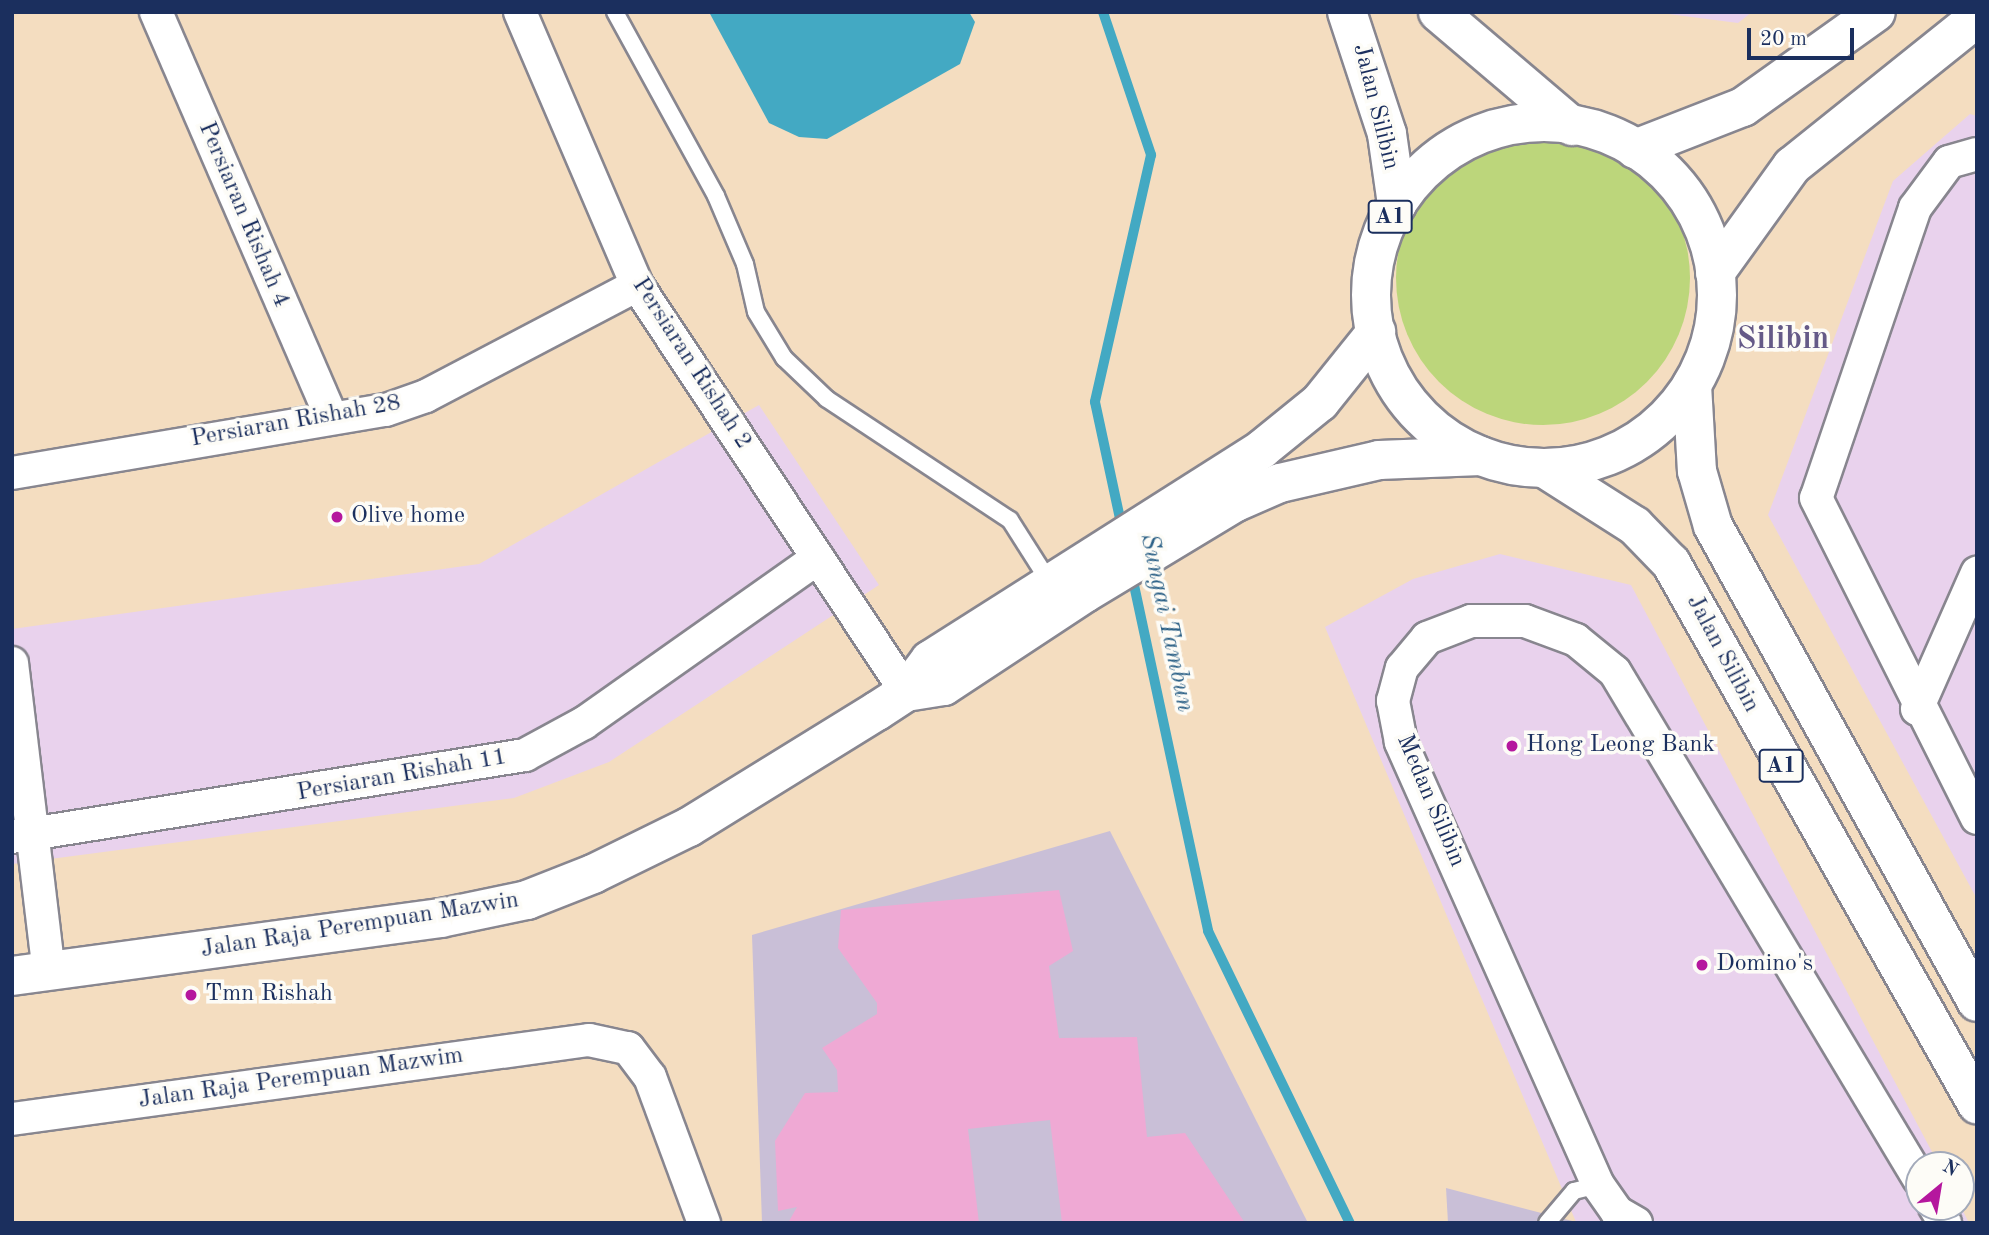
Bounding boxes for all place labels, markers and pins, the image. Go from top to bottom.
place label: Olive home [351,503,465,531]
marker: Olive home [329,509,345,525]
place label: Hong Leong Bank [1526,732,1715,760]
marker: Hong Leong Bank [1504,738,1520,754]
place label: Domino's [1716,951,1813,979]
marker: Domino's [1694,957,1710,973]
place label: Tmn Rishah [205,981,333,1009]
marker: Tmn Rishah [183,987,199,1003]

